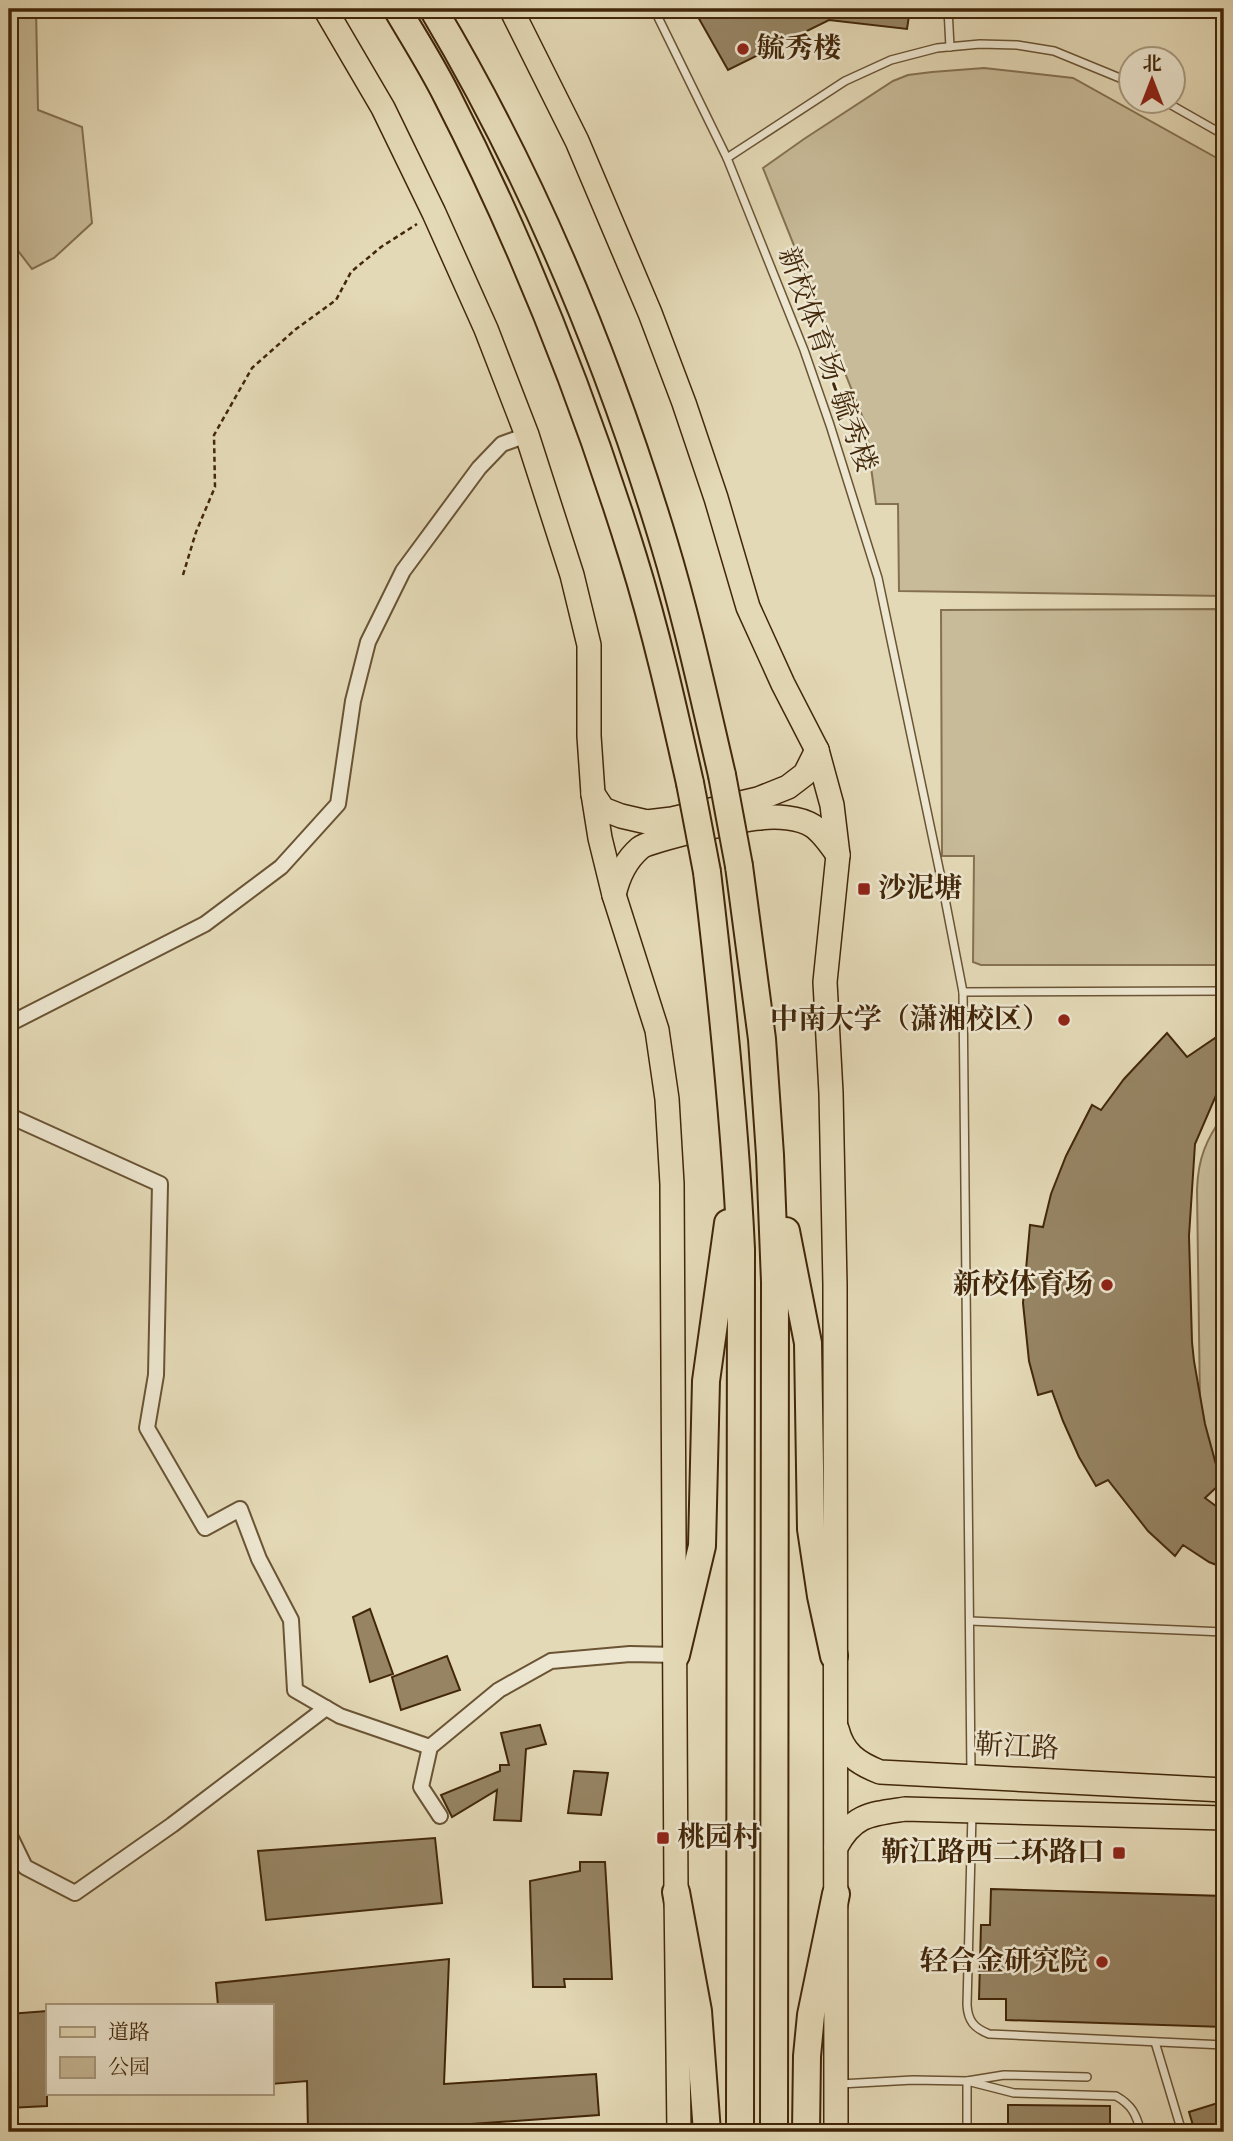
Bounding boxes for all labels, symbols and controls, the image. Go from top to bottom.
place label: 毓秀楼 [757,32,841,67]
marker: 毓秀楼 [735,41,751,57]
north arrow [1118,46,1188,116]
text: 北 [1142,53,1162,77]
street label: 新校体育场-毓秀楼 [769,243,883,477]
place label: 沙泥塘 [878,872,962,907]
marker: 沙泥塘 [856,881,872,897]
place label: 中南大学（潇湘校区） [770,1003,1050,1038]
marker: 中南大学（潇湘校区） [1056,1012,1072,1028]
place label: 新校体育场 [953,1268,1093,1303]
marker: 新校体育场 [1099,1277,1115,1293]
street label: 靳江路 [974,1728,1060,1768]
place label: 桃园村 [677,1821,761,1856]
marker: 桃园村 [655,1830,671,1846]
place label: 靳江路西二环路口 [881,1836,1105,1871]
marker: 靳江路西二环路口 [1111,1845,1127,1861]
place label: 轻合金研究院 [920,1945,1088,1980]
marker: 轻合金研究院 [1094,1954,1110,1970]
legend [46,2004,273,2096]
text: 道路 [108,2020,150,2047]
text: 公园 [108,2055,150,2082]

